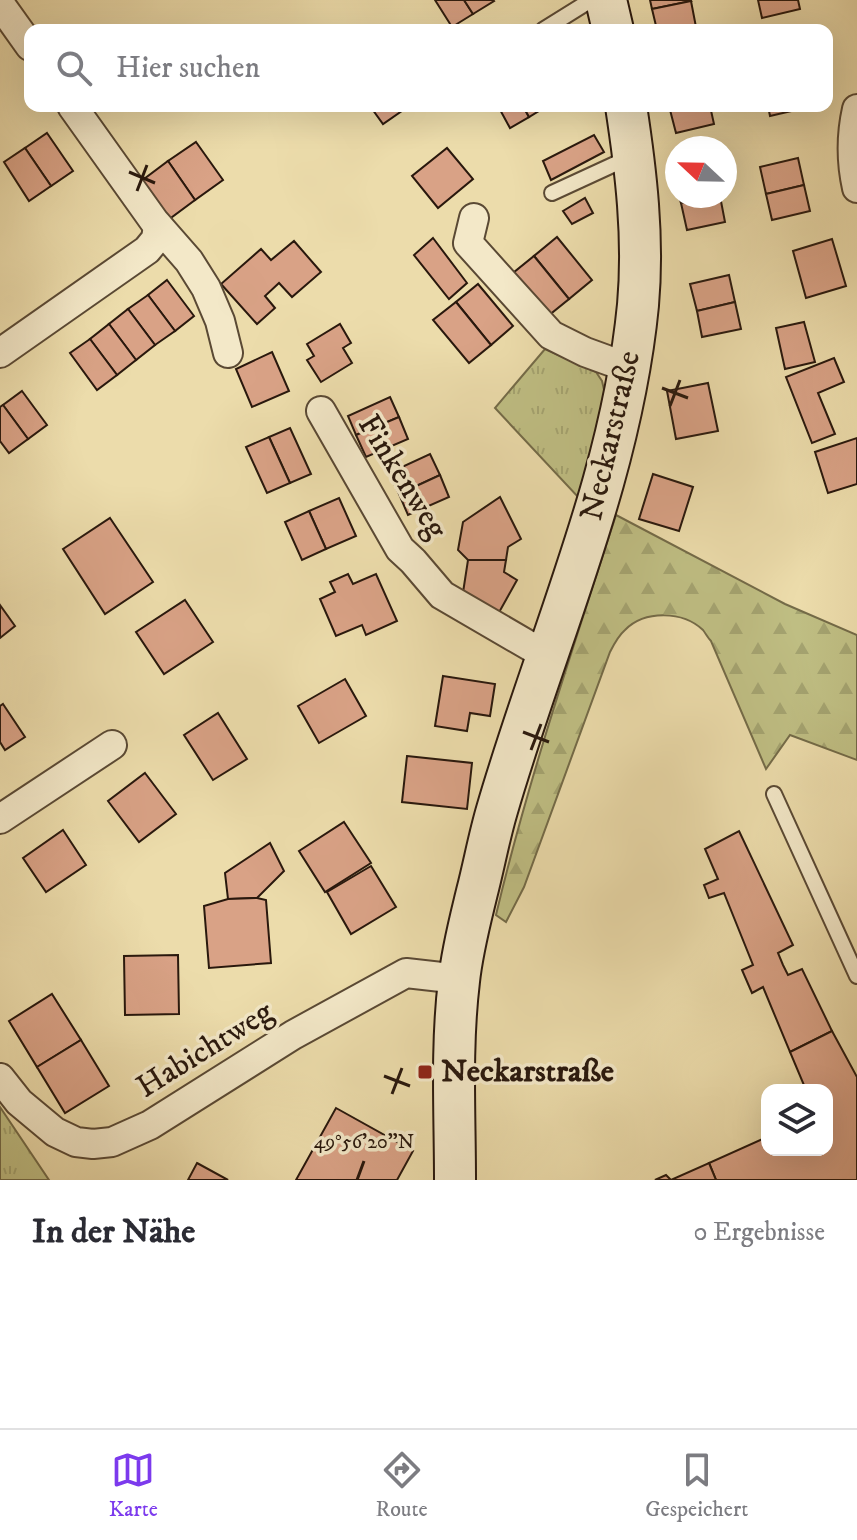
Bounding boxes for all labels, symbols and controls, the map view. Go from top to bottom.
search box [24,24,833,112]
icon: search [52,46,96,90]
text: Hier suchen [116,50,260,87]
north arrow [665,136,737,208]
street label: Neckarstraße [572,347,650,525]
street label: Finkenweg [348,407,456,547]
street label: Habichtweg [129,992,281,1108]
place label: Neckarstraße [441,1052,614,1092]
marker: Neckarstraße [416,1063,434,1081]
map controls [761,1084,833,1156]
button: layers [761,1084,833,1156]
text: 49°56'20"N [314,1130,414,1155]
text: In der Nähe [32,1211,195,1253]
text: 0 Ergebnisse [693,1216,825,1249]
tab: Karte [109,1448,158,1523]
tab: Route [376,1448,428,1523]
tab: Gespeichert [645,1448,748,1523]

